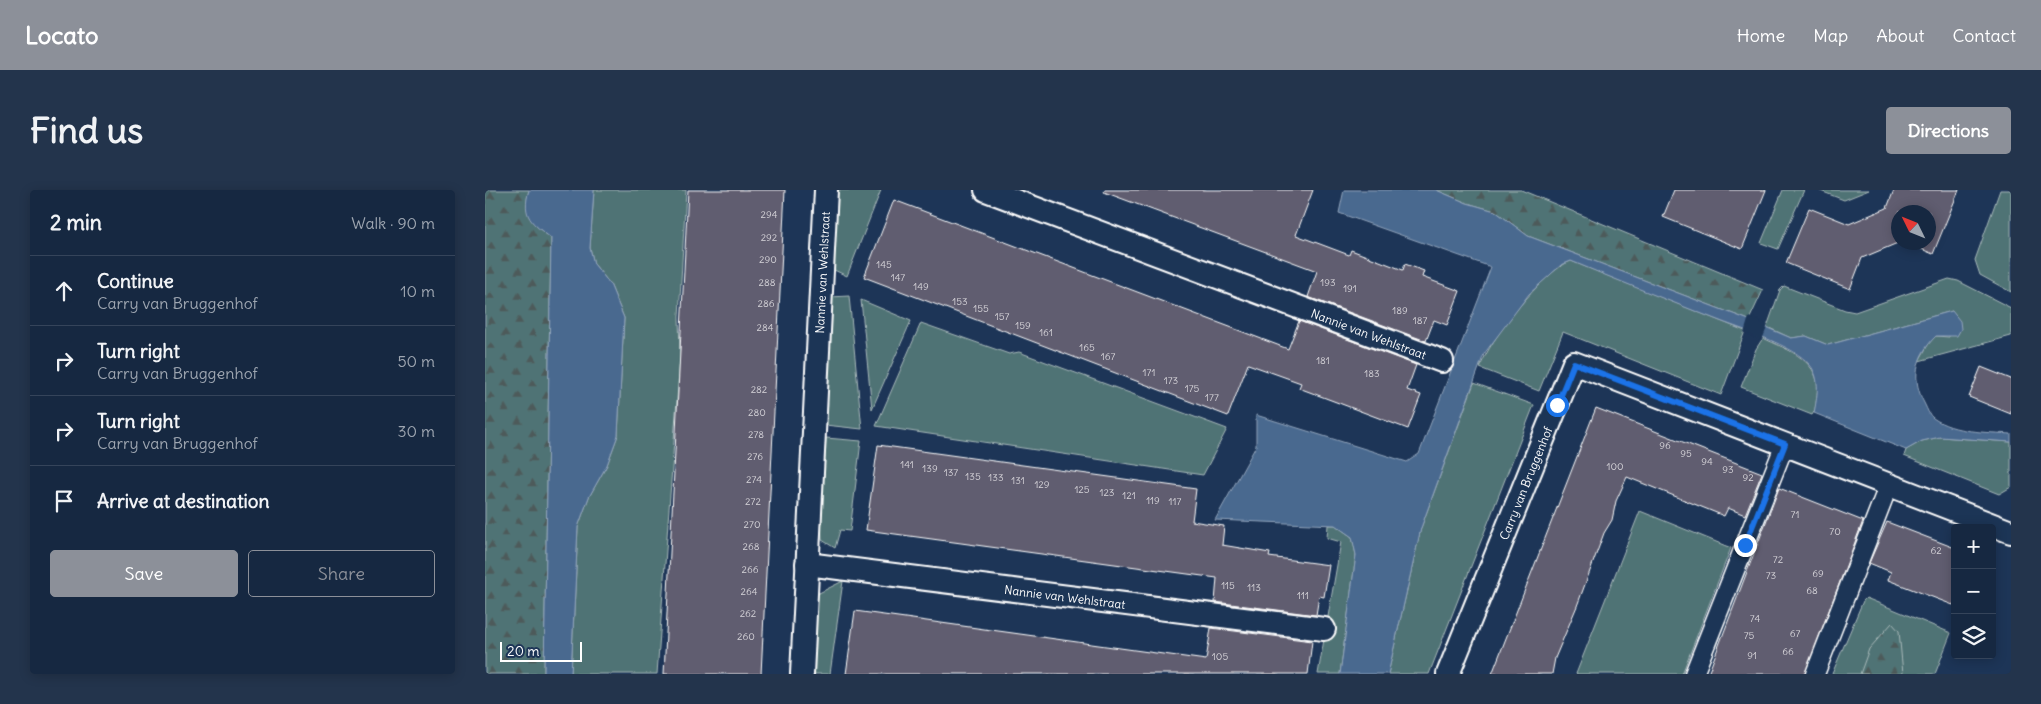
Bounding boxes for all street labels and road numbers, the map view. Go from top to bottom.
street label: Nannie van Wehlstraat [811,211,832,334]
street label: Nannie van Wehlstraat [1309,305,1429,362]
street label: Carry van Bruggenhof [1496,423,1555,542]
street label: Nannie van Wehlstraat [1004,581,1126,611]

